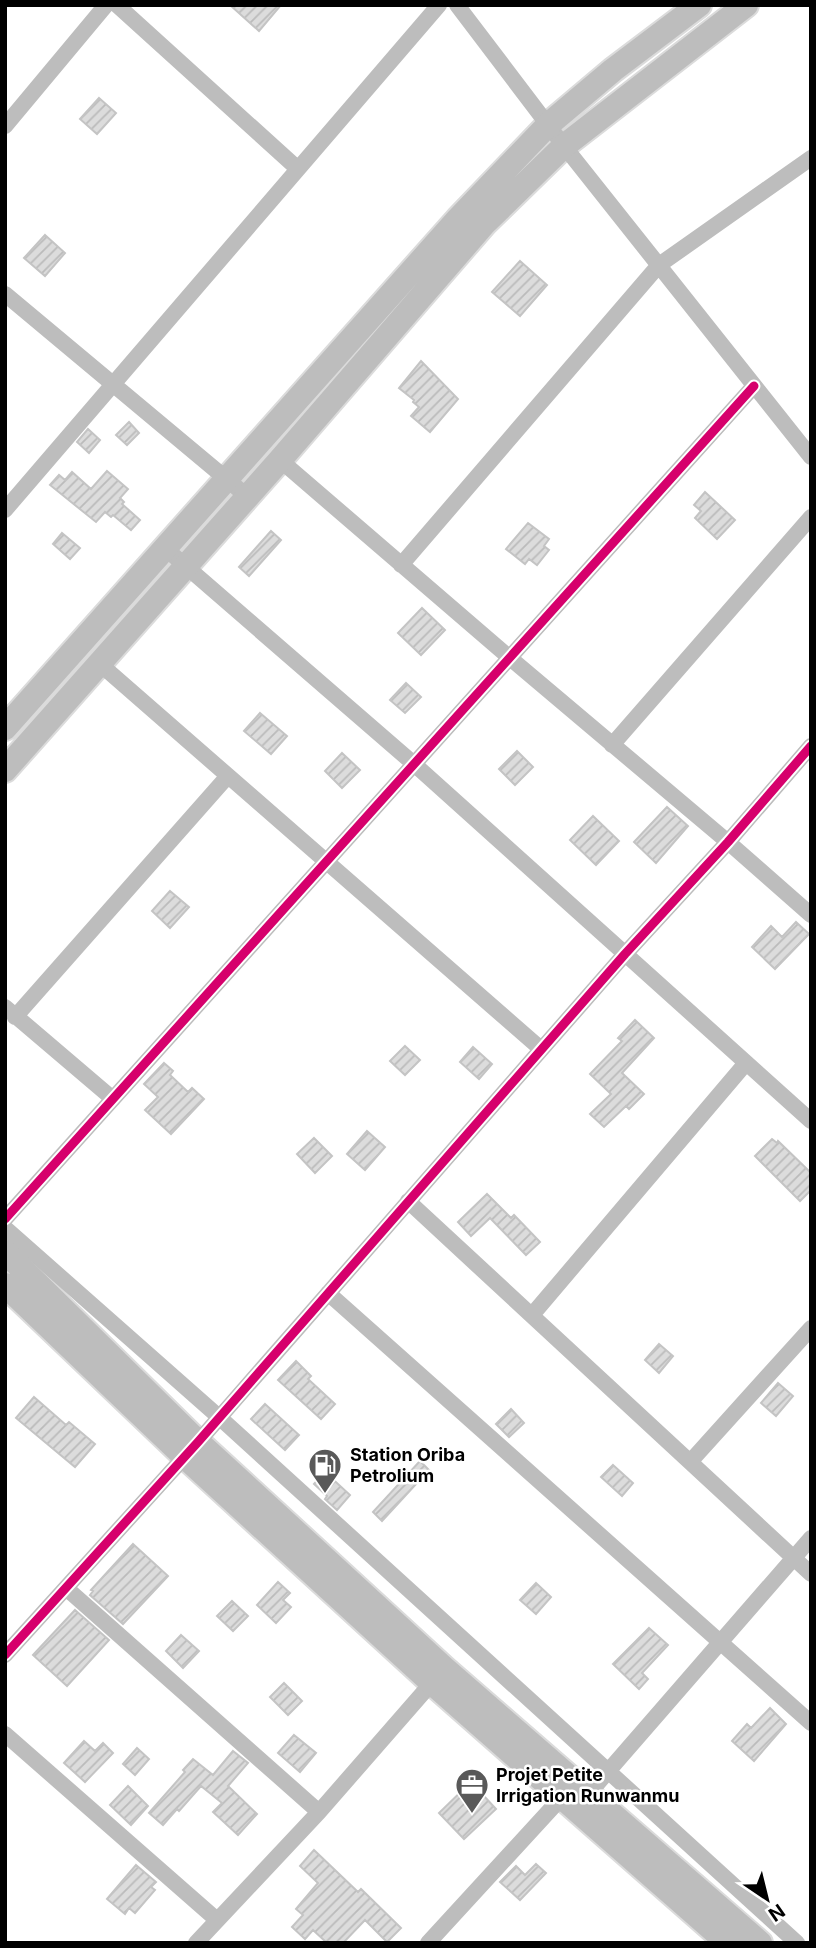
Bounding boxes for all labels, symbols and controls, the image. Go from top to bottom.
place label: Station Oriba Petrolium [350,1444,465,1486]
fuel station icon: Station Oriba Petrolium [306,1446,344,1495]
place label: Projet Petite Irrigation Runwanmu [496,1764,679,1806]
office icon: Projet Petite Irrigation Runwanmu [453,1766,491,1815]
north arrow [732,1864,802,1934]
text: N [764,1899,789,1926]

